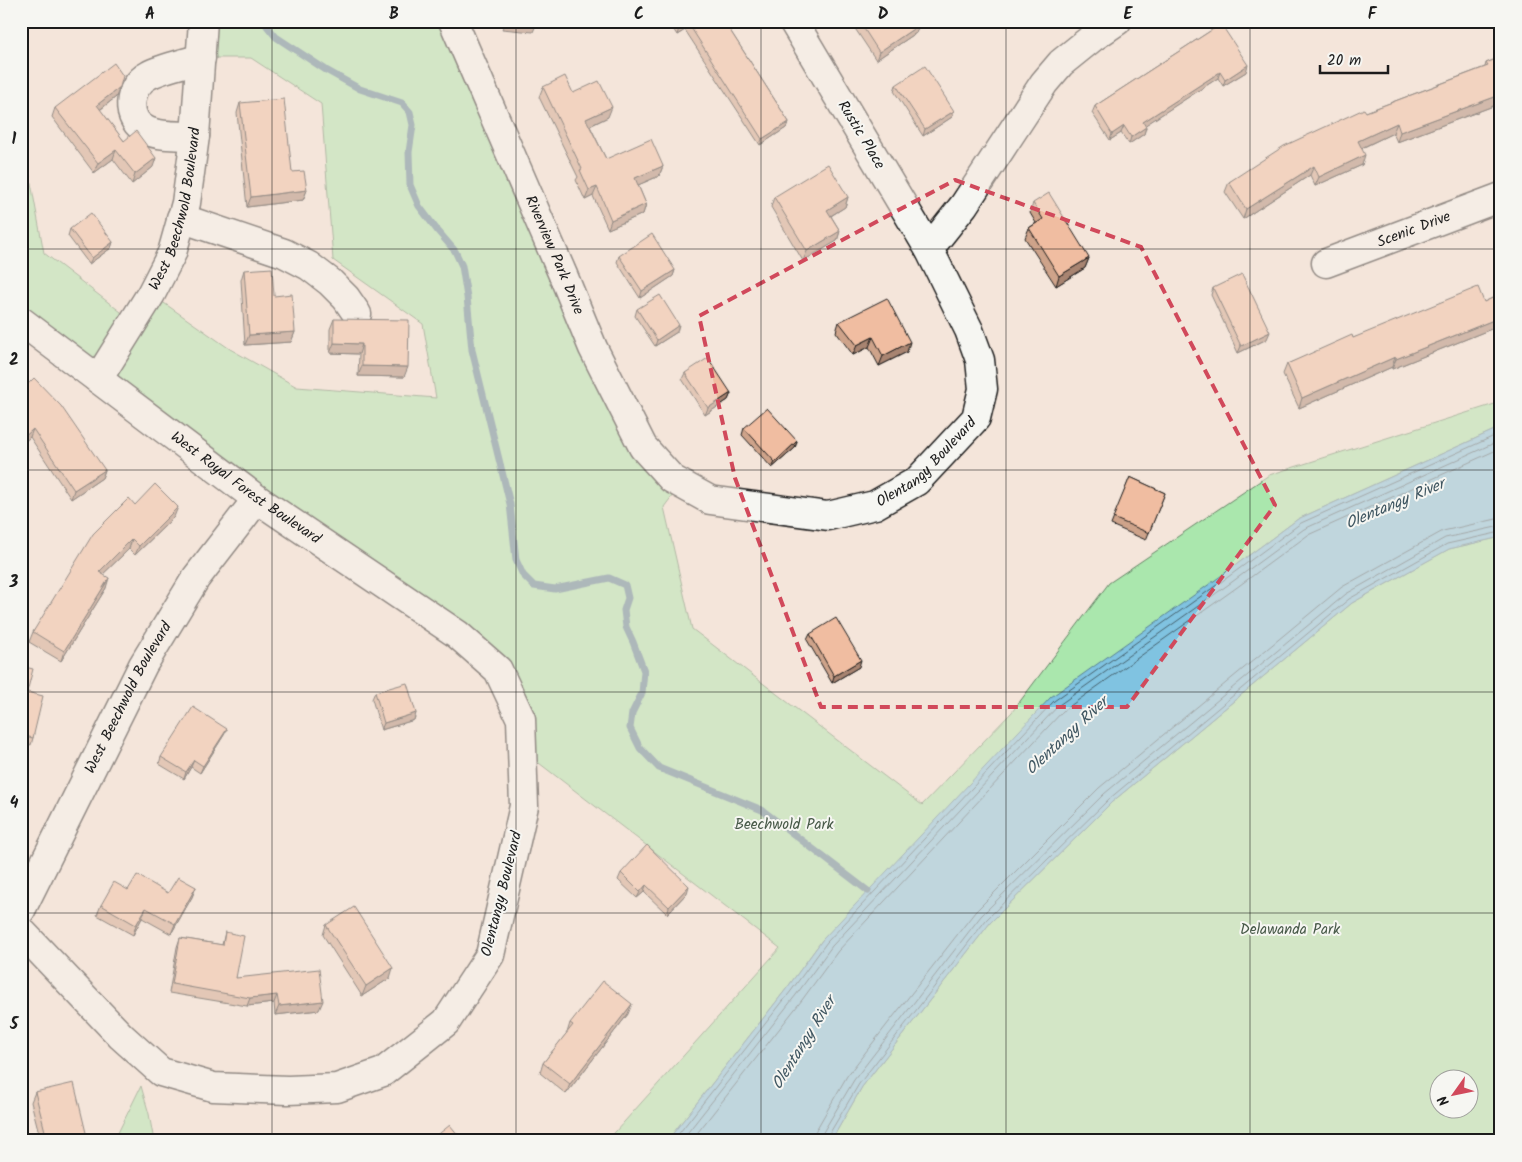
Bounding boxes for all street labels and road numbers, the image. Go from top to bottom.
street label: Rustic Place [831,96,891,174]
street label: West Beechwold Boulevard [143,126,208,295]
street label: Riverview Park Drive [518,192,590,319]
street label: Scenic Drive [1374,205,1454,255]
street label: Olentangy Boulevard [872,412,983,514]
street label: West Royal Forest Boulevard [165,426,326,551]
street label: West Beechwold Boulevard [79,617,179,778]
street label: Olentangy Boulevard [475,828,529,959]

